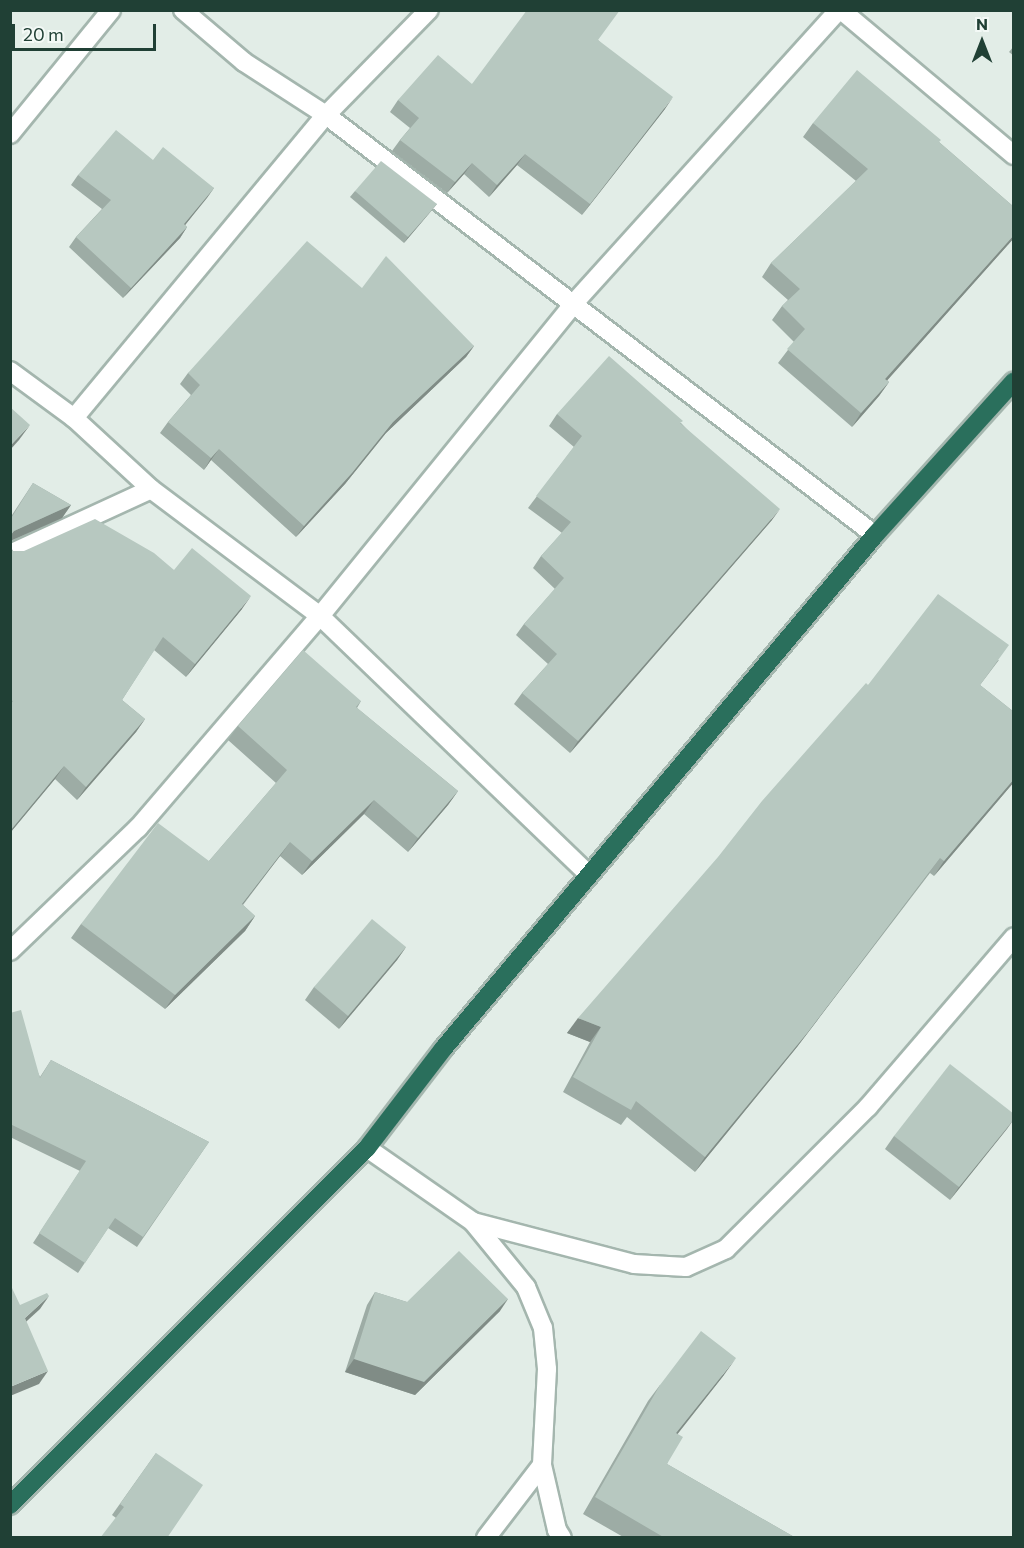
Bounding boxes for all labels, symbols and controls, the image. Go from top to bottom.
scale bar [15,12,159,50]
north arrow [952,12,1012,72]
text: N [976,14,988,33]
text: 20 m [23,23,64,45]

